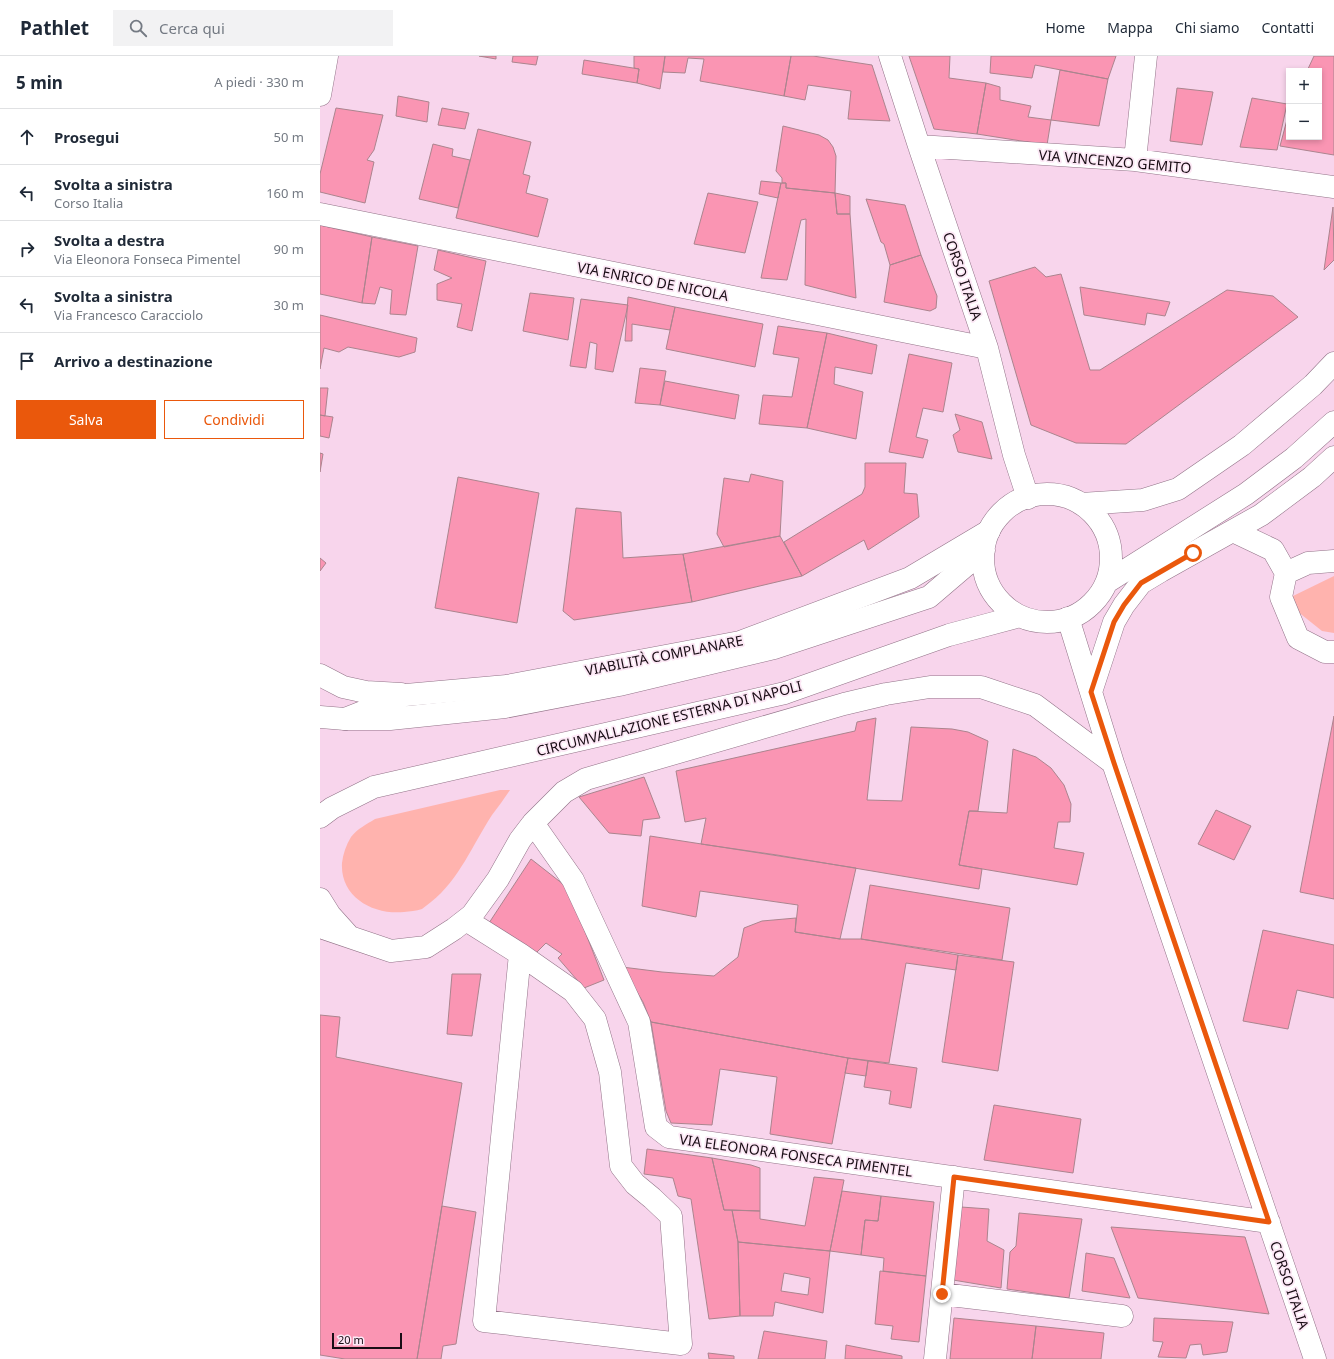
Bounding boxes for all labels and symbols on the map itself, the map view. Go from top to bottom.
street label: VIA VINCENZO GEMITO [1038,145,1192,177]
street label: CORSO ITALIA [939,229,987,323]
street label: VIA ENRICO DE NICOLA [576,257,730,305]
route start [1184,544,1202,562]
street label: VIABILITÀ COMPLANARE [583,630,745,680]
street label: CIRCUMVALLAZIONE ESTERNA DI NAPOLI [534,676,804,760]
street label: VIA ELEONORA FONSECA PIMENTEL [678,1129,914,1181]
street label: CORSO ITALIA [1266,1238,1314,1332]
route end [933,1285,951,1303]
scale bar [332,1331,402,1350]

